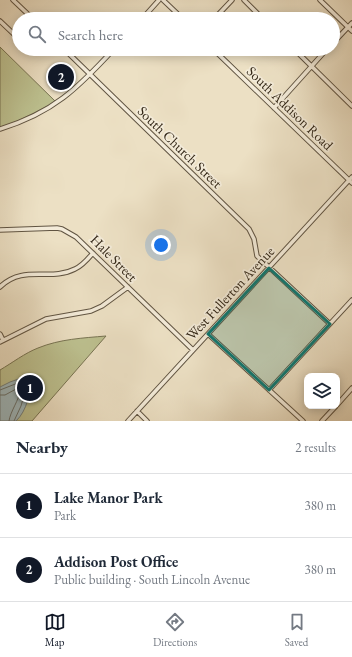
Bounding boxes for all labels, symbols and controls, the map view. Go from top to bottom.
search box [12,12,340,56]
icon: search [26,23,48,45]
text: Search here [58,25,123,44]
pin: 2 [48,62,74,92]
street label: South Addison Road [243,62,338,155]
street label: South Church Street [134,102,227,192]
street label: Hale Street [87,231,142,286]
your location [151,235,171,255]
street label: West Fullerton Avenue [182,242,278,344]
pin: 1 [17,373,43,403]
map controls [304,373,340,409]
button: layers [304,373,340,409]
text: Nearby [16,436,68,458]
text: 2 results [295,439,336,456]
text: Lake Manor Park [54,488,163,507]
text: 1 [26,497,32,514]
text: 380 m [305,497,336,514]
text: Park [54,507,76,524]
text: Addison Post Office [54,552,178,571]
text: 2 [26,561,32,578]
text: 380 m [305,561,336,578]
text: Public building · South Lincoln Avenue [54,571,250,588]
tab: Map [44,611,66,649]
tab: Directions [153,611,197,649]
tab: Saved [285,611,308,649]

